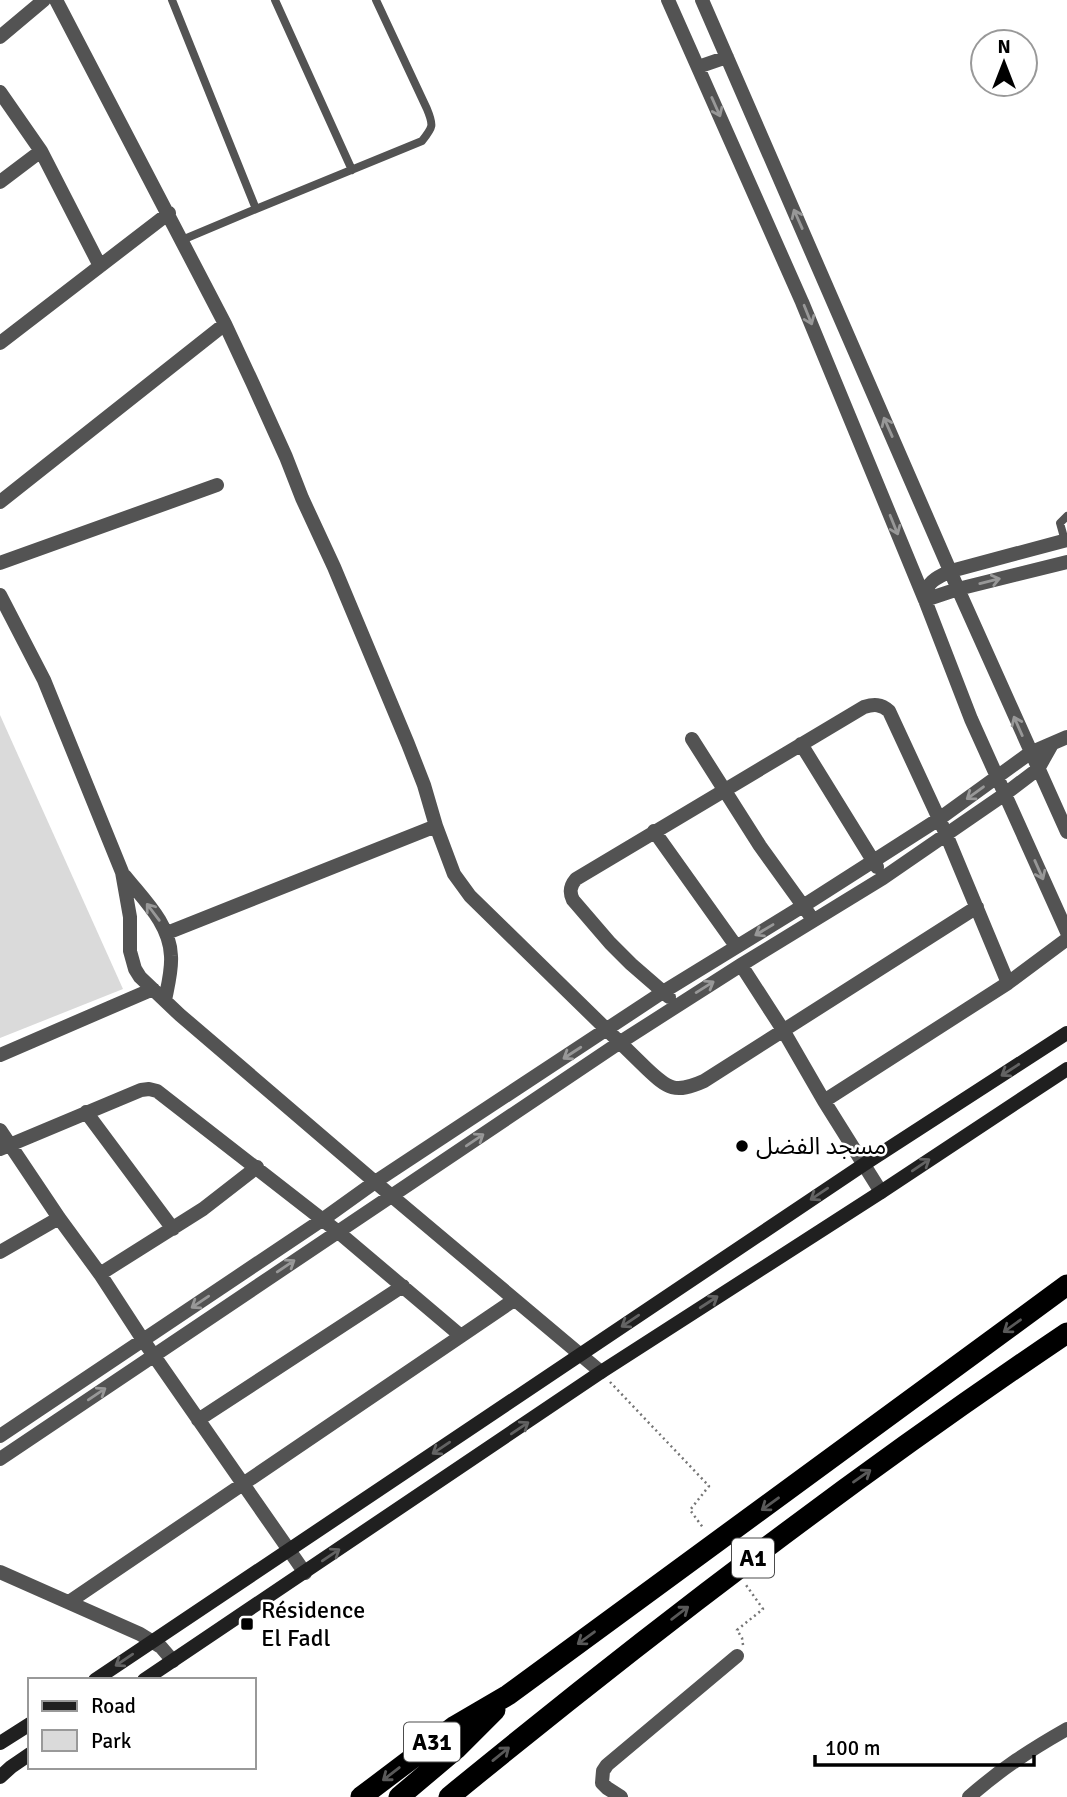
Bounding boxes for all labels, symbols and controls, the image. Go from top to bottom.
north arrow [969,28,1039,98]
text: N [997,35,1011,59]
one-way arrow [710,96,723,117]
one-way arrow [791,209,804,230]
one-way arrow [802,304,815,325]
one-way arrow [881,417,894,439]
one-way arrow [888,514,901,536]
one-way arrow [978,574,1001,587]
one-way arrow [1011,716,1024,737]
one-way arrow [966,786,985,800]
one-way arrow [1033,859,1046,881]
one-way arrow [146,903,161,922]
one-way arrow [754,923,774,937]
one-way arrow [695,980,715,994]
one-way arrow [563,1045,582,1060]
one-way arrow [1001,1063,1020,1077]
place label: مسجد الفضل [756,1131,886,1161]
one-way arrow [465,1133,484,1147]
marker: مسجد الفضل [734,1138,750,1154]
one-way arrow [911,1158,930,1172]
one-way arrow [810,1188,830,1202]
one-way arrow [275,1259,295,1273]
one-way arrow [191,1295,210,1309]
one-way arrow [699,1295,719,1309]
one-way arrow [621,1314,640,1328]
one-way arrow [1003,1318,1022,1333]
one-way arrow [87,1387,107,1401]
one-way arrow [509,1420,529,1434]
one-way arrow [432,1441,452,1455]
one-way arrow [852,1469,871,1484]
one-way arrow [761,1497,780,1511]
road number: A1 [732,1539,774,1578]
one-way arrow [321,1548,340,1562]
place label: Résidence El Fadl [261,1595,365,1653]
one-way arrow [671,1606,689,1621]
marker: Résidence El Fadl [239,1616,255,1632]
one-way arrow [577,1631,596,1646]
one-way arrow [115,1654,135,1668]
legend [28,1678,256,1769]
text: Road [91,1693,136,1719]
road number: A31 [404,1722,460,1762]
scale bar [815,1724,1034,1768]
text: Park [91,1728,132,1754]
text: 100 m [825,1735,880,1761]
one-way arrow [492,1746,510,1761]
one-way arrow [382,1766,400,1781]

